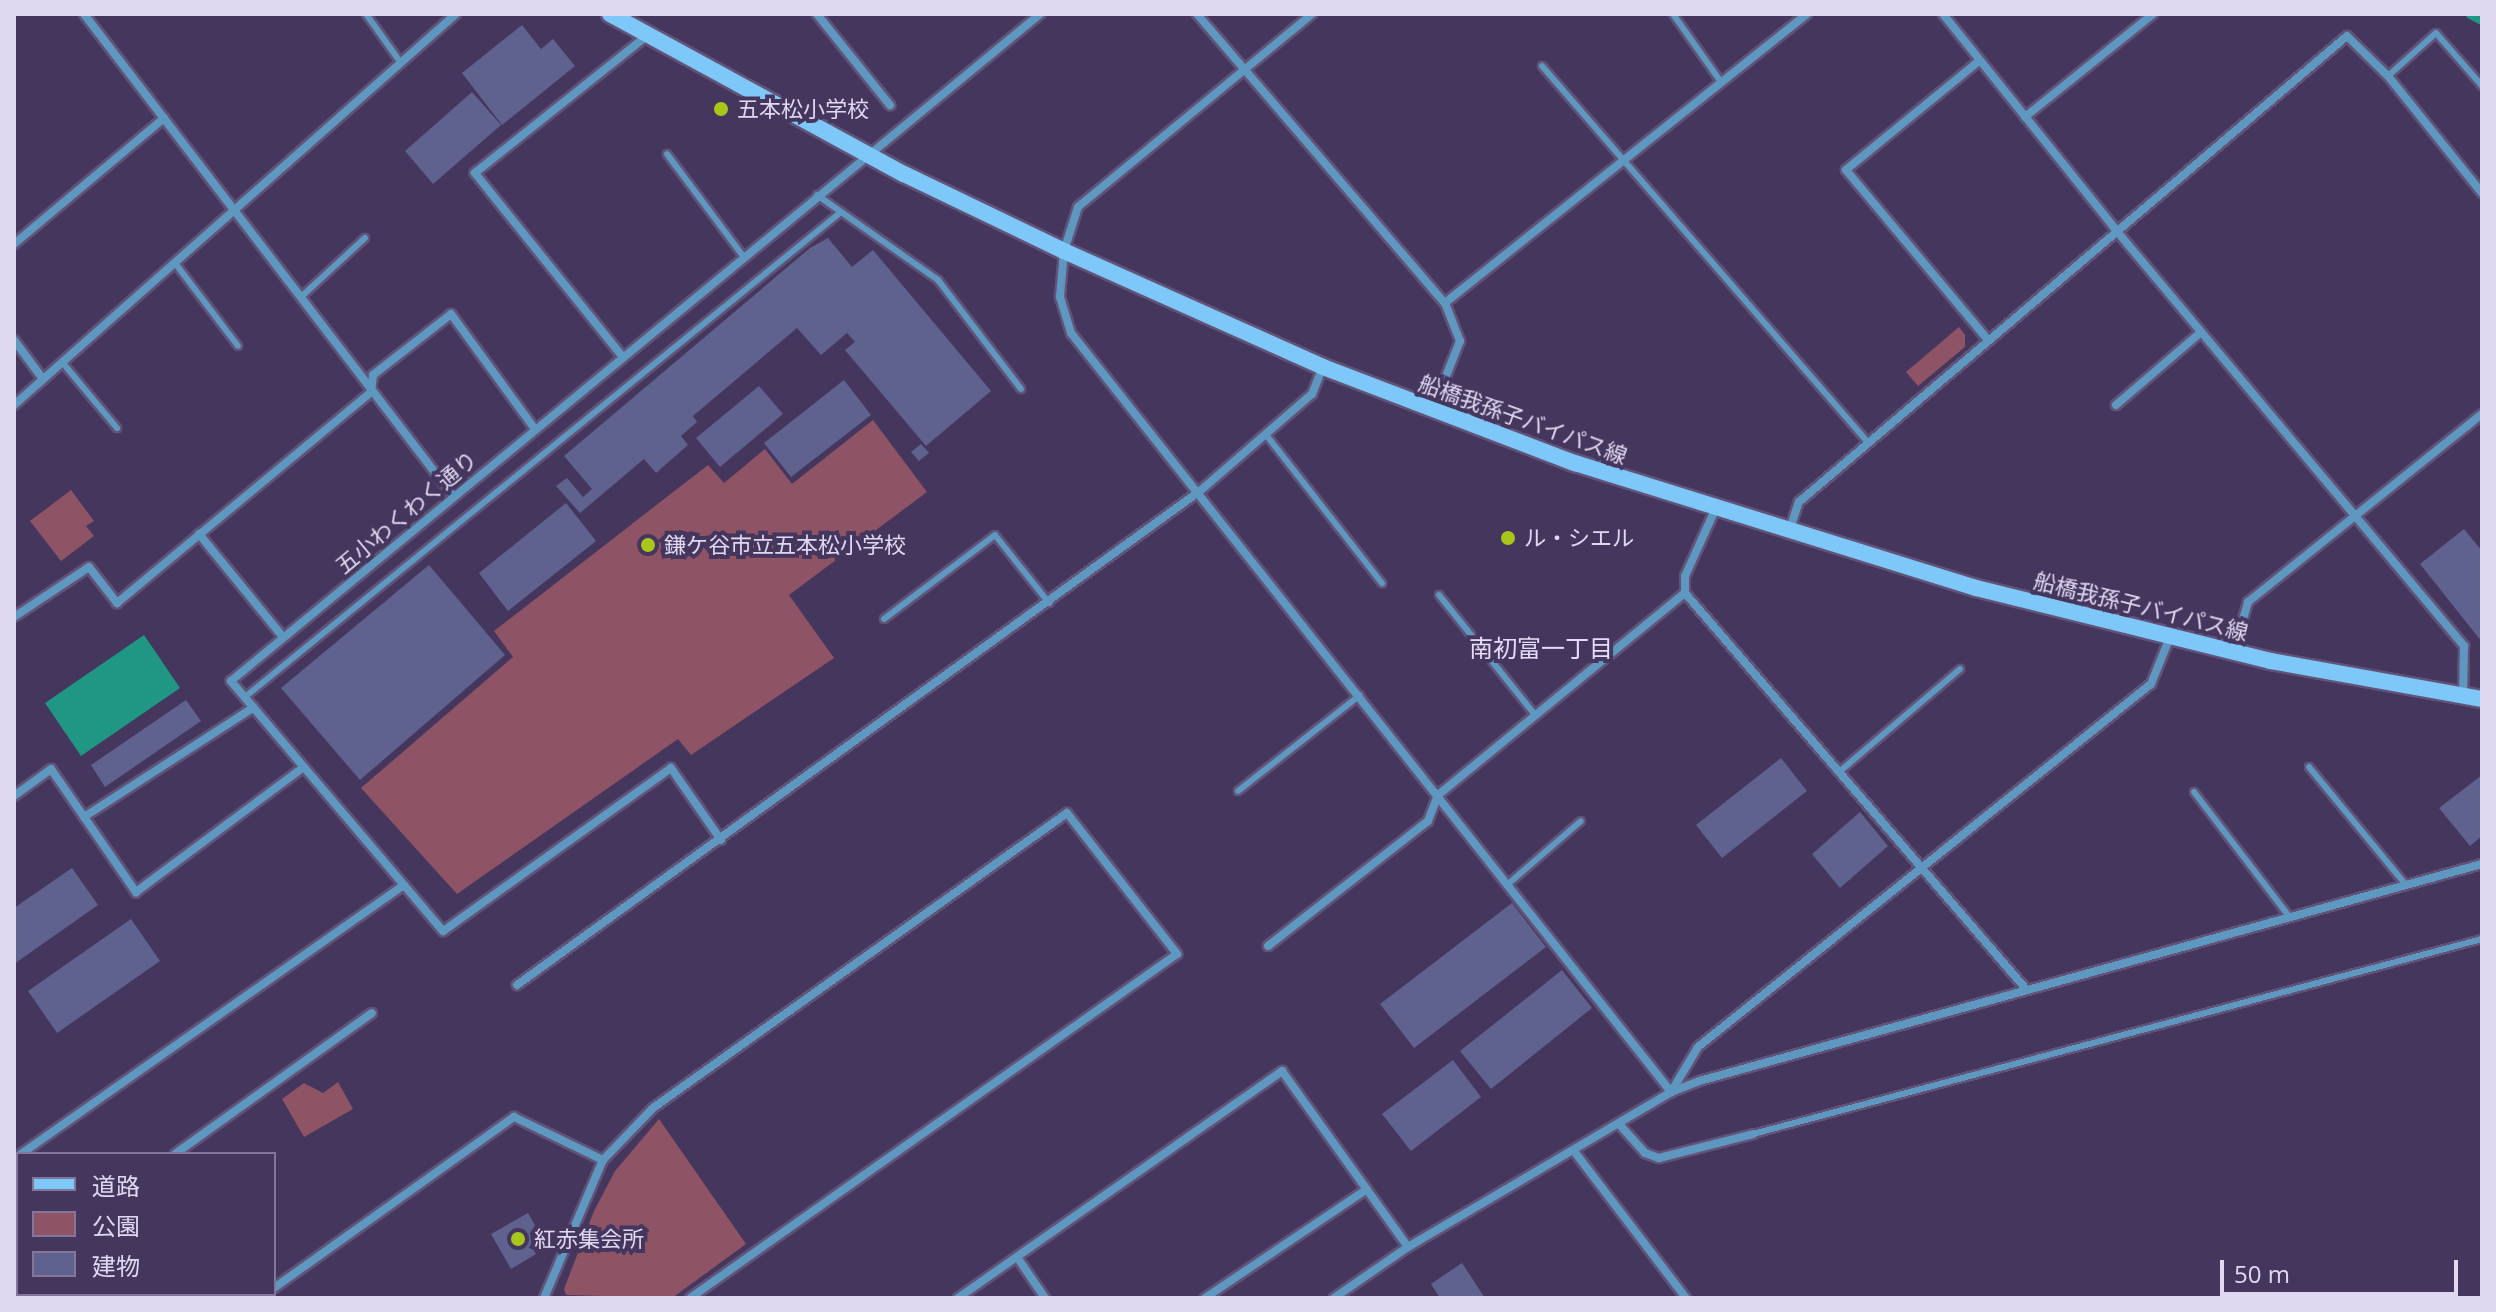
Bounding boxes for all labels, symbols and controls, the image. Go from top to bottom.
place label: 五本松小学校 [737,96,869,122]
marker: 五本松小学校 [712,100,730,118]
street label: 船橋我孫子バイパス線 [1415,369,1631,469]
street label: 五小わくわく通り [330,445,482,579]
place label: ル・シエル [1524,525,1634,551]
marker: ル・シエル [1499,529,1517,547]
place label: 鎌ケ谷市立五本松小学校 [664,532,906,558]
marker: 鎌ケ谷市立五本松小学校 [639,536,657,554]
street label: 船橋我孫子バイパス線 [2031,567,2251,645]
district label: 南初富一丁目 [1469,634,1613,662]
legend [16,1152,276,1296]
text: 道路 [92,1169,140,1202]
text: 公園 [92,1209,140,1242]
place label: 紅赤集会所 [534,1226,644,1252]
marker: 紅赤集会所 [509,1230,527,1248]
scale bar [2224,1244,2462,1294]
text: 建物 [92,1249,140,1282]
text: 50 m [2234,1257,2290,1290]

